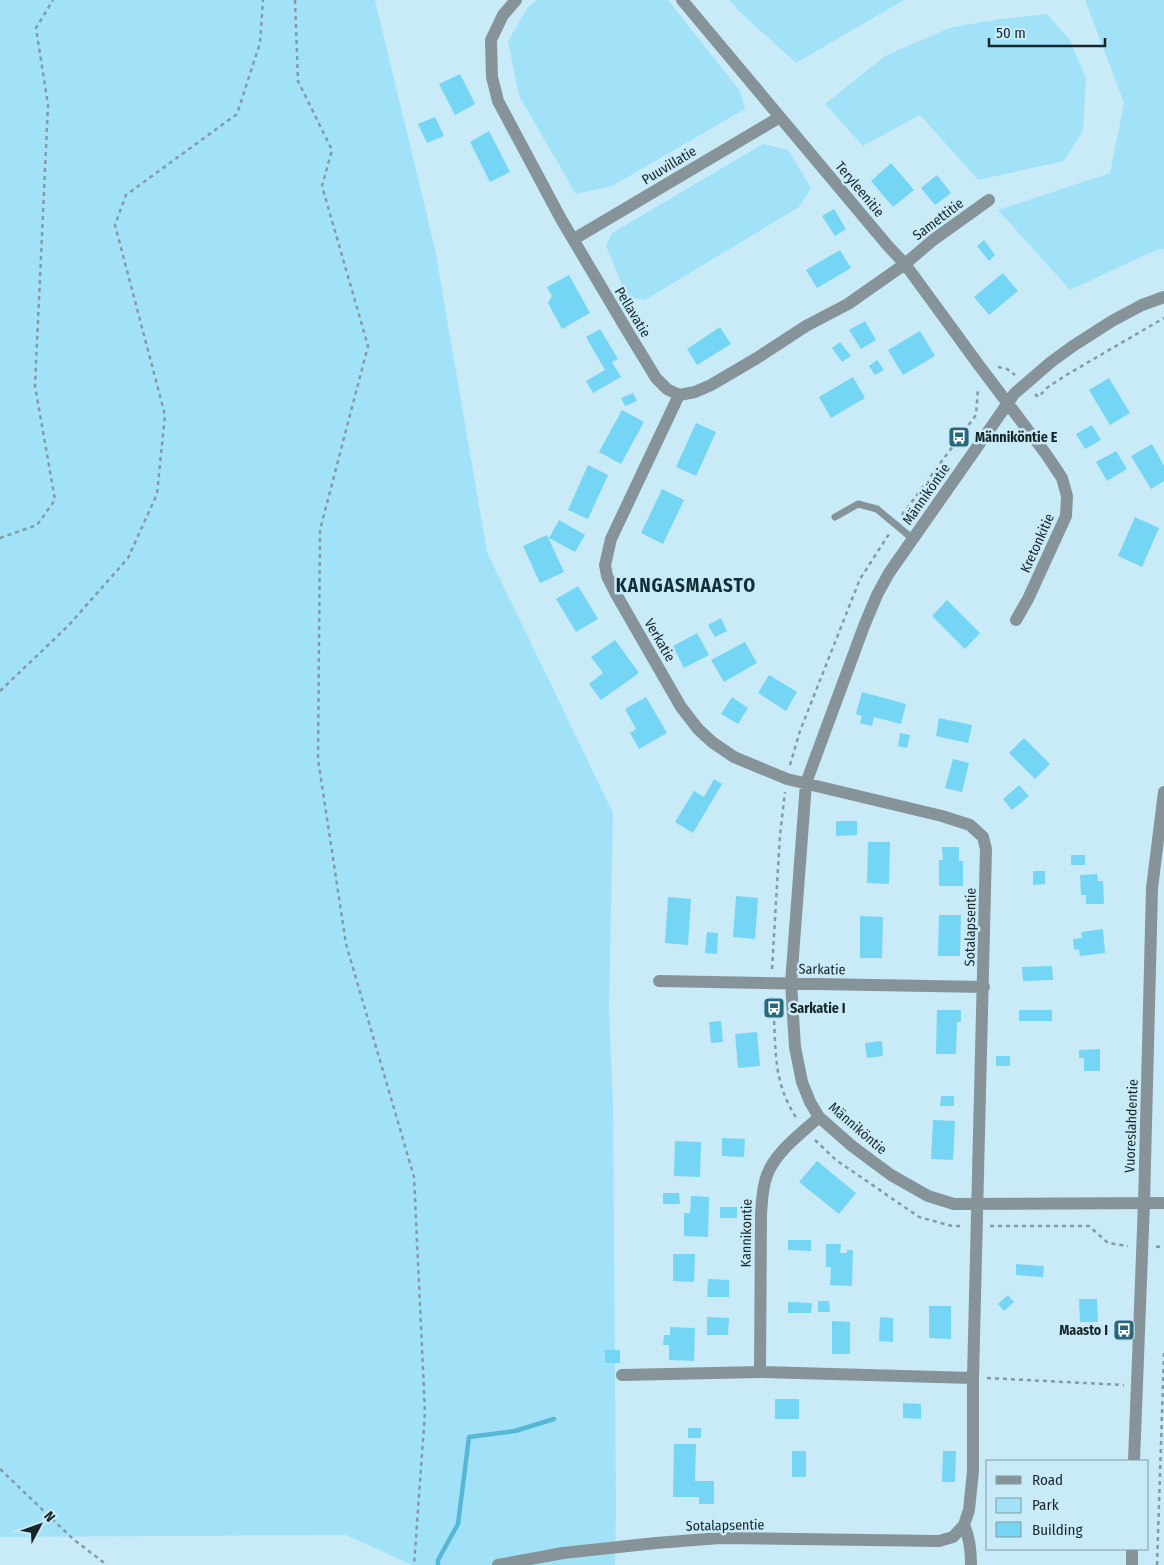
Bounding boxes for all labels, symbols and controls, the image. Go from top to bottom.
scale bar [989,15,1105,47]
text: 50 m [996,24,1026,42]
street label: Puuvillatie [639,142,700,188]
street label: Teryleenitie [832,158,888,221]
street label: Samettitie [910,195,967,244]
street label: Pellavatie [611,284,654,341]
bus stop icon: Männiköntie E [947,425,971,449]
place label: Männiköntie E [975,429,1058,446]
street label: Männiköntie [899,460,954,528]
street label: Kretonkitie [1017,511,1058,575]
district label: KANGASMAASTO [616,574,756,597]
street label: Verkatie [641,616,679,665]
street label: Sotalapsentie [961,887,980,967]
street label: Sarkatie [798,961,846,978]
bus stop icon: Sarkatie I [762,996,786,1020]
place label: Sarkatie I [790,1000,846,1017]
street label: Vuoreslahdentie [1121,1079,1142,1173]
street label: Männiköntie [825,1099,890,1158]
street label: Kannikontie [737,1198,756,1267]
bus stop icon: Maasto I [1112,1318,1136,1342]
place label: Maasto I [1059,1322,1108,1339]
legend [986,1460,1149,1550]
text: Road [1032,1471,1063,1489]
text: Park [1032,1496,1059,1514]
north arrow [15,1500,65,1550]
text: N [40,1508,59,1526]
street label: Sotalapsentie [685,1516,765,1535]
text: Building [1032,1521,1083,1539]

